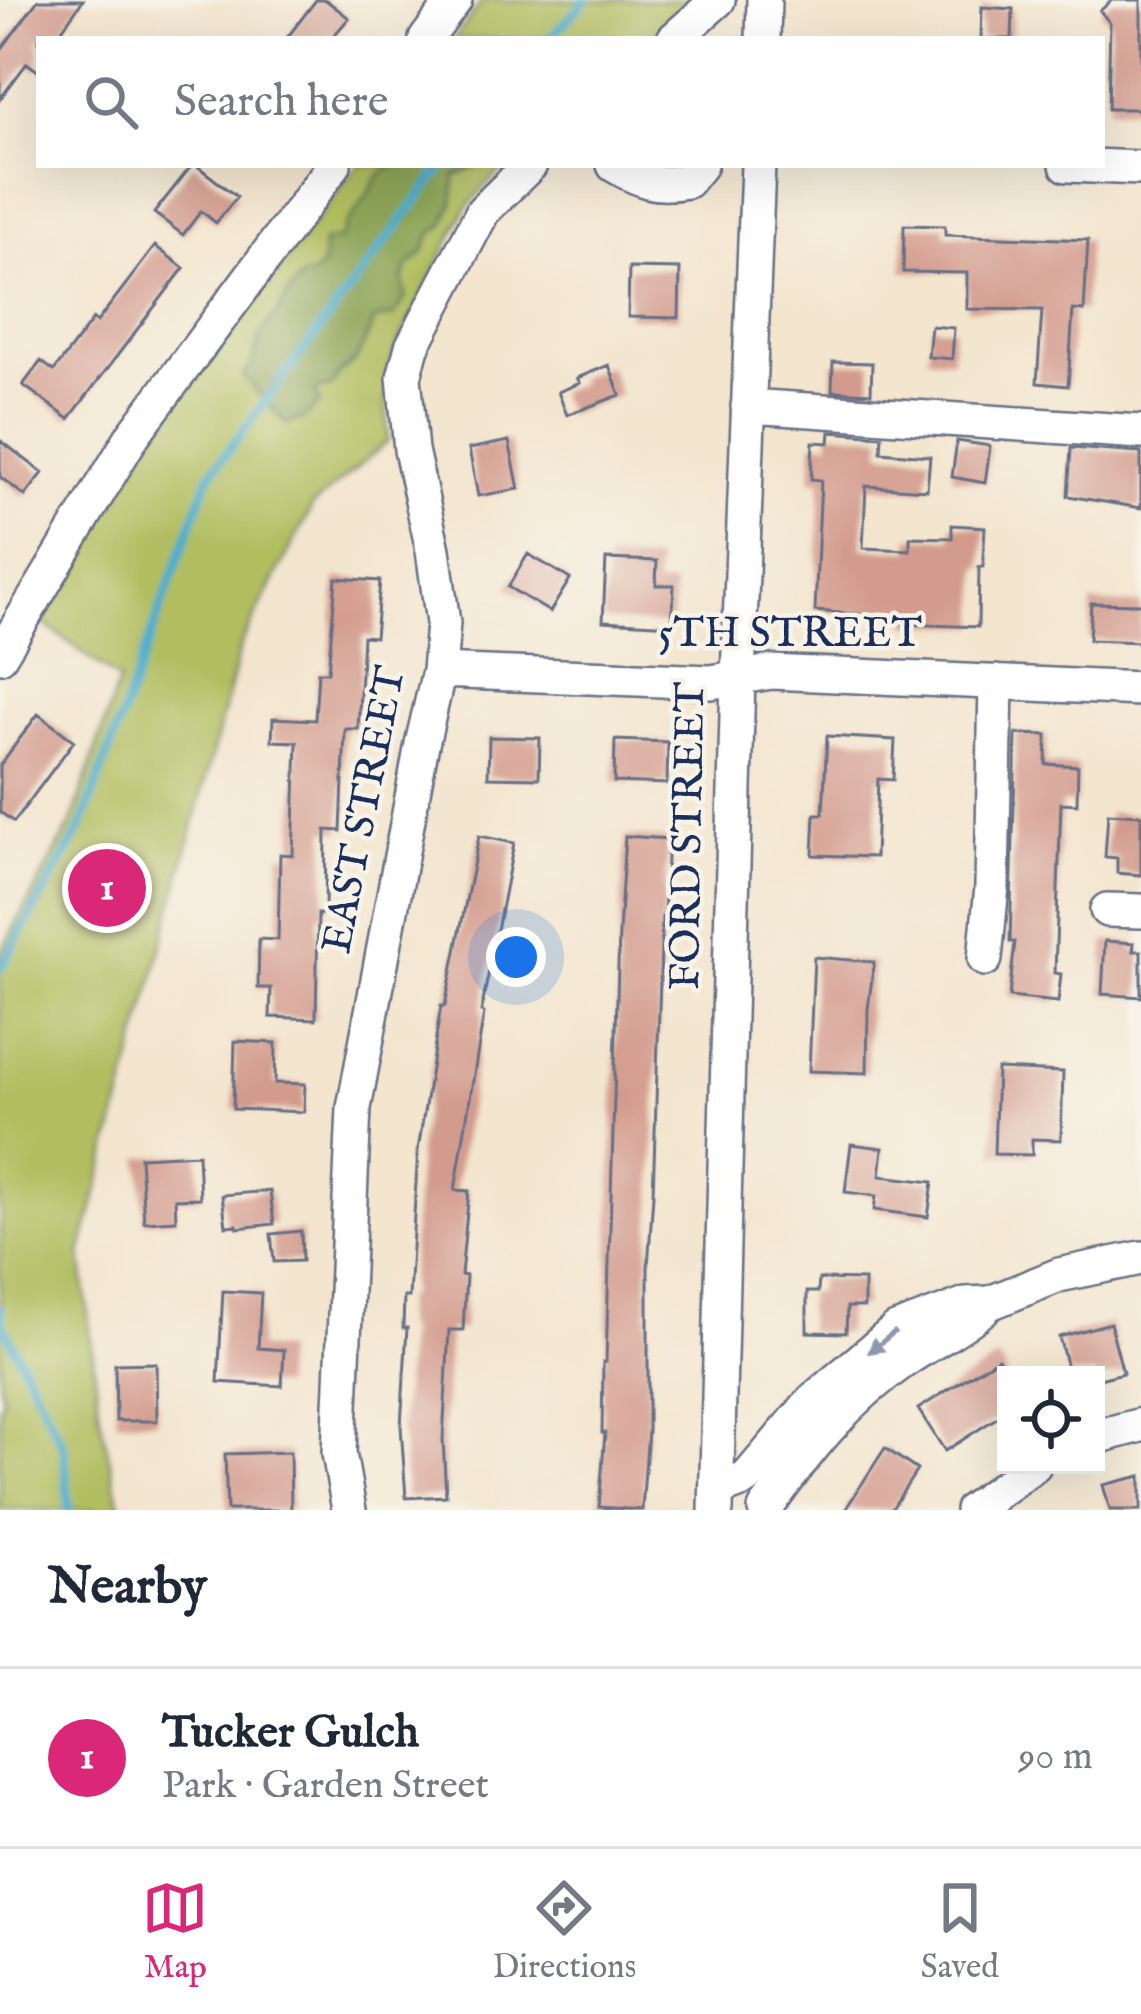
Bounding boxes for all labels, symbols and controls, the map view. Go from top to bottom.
search box [36,36,1105,168]
icon: search [78,69,144,135]
text: Search here [174,74,388,131]
street label: 5TH STREET [658,608,922,661]
street label: EAST STREET [311,662,419,958]
street label: FORD STREET [660,681,718,991]
pin: 1 [68,843,146,933]
your location [486,927,546,987]
one-way arrow [867,1329,897,1355]
map controls [997,1366,1105,1474]
button: locate [997,1366,1105,1474]
text: Nearby [48,1556,207,1621]
text: Tucker Gulch [162,1705,419,1762]
text: 1 [80,1733,94,1782]
text: 90 m [1018,1733,1093,1782]
text: Park · Garden Street [162,1762,489,1811]
tab: Map [142,1875,208,1989]
tab: Directions [493,1875,636,1989]
tab: Saved [921,1875,999,1989]

